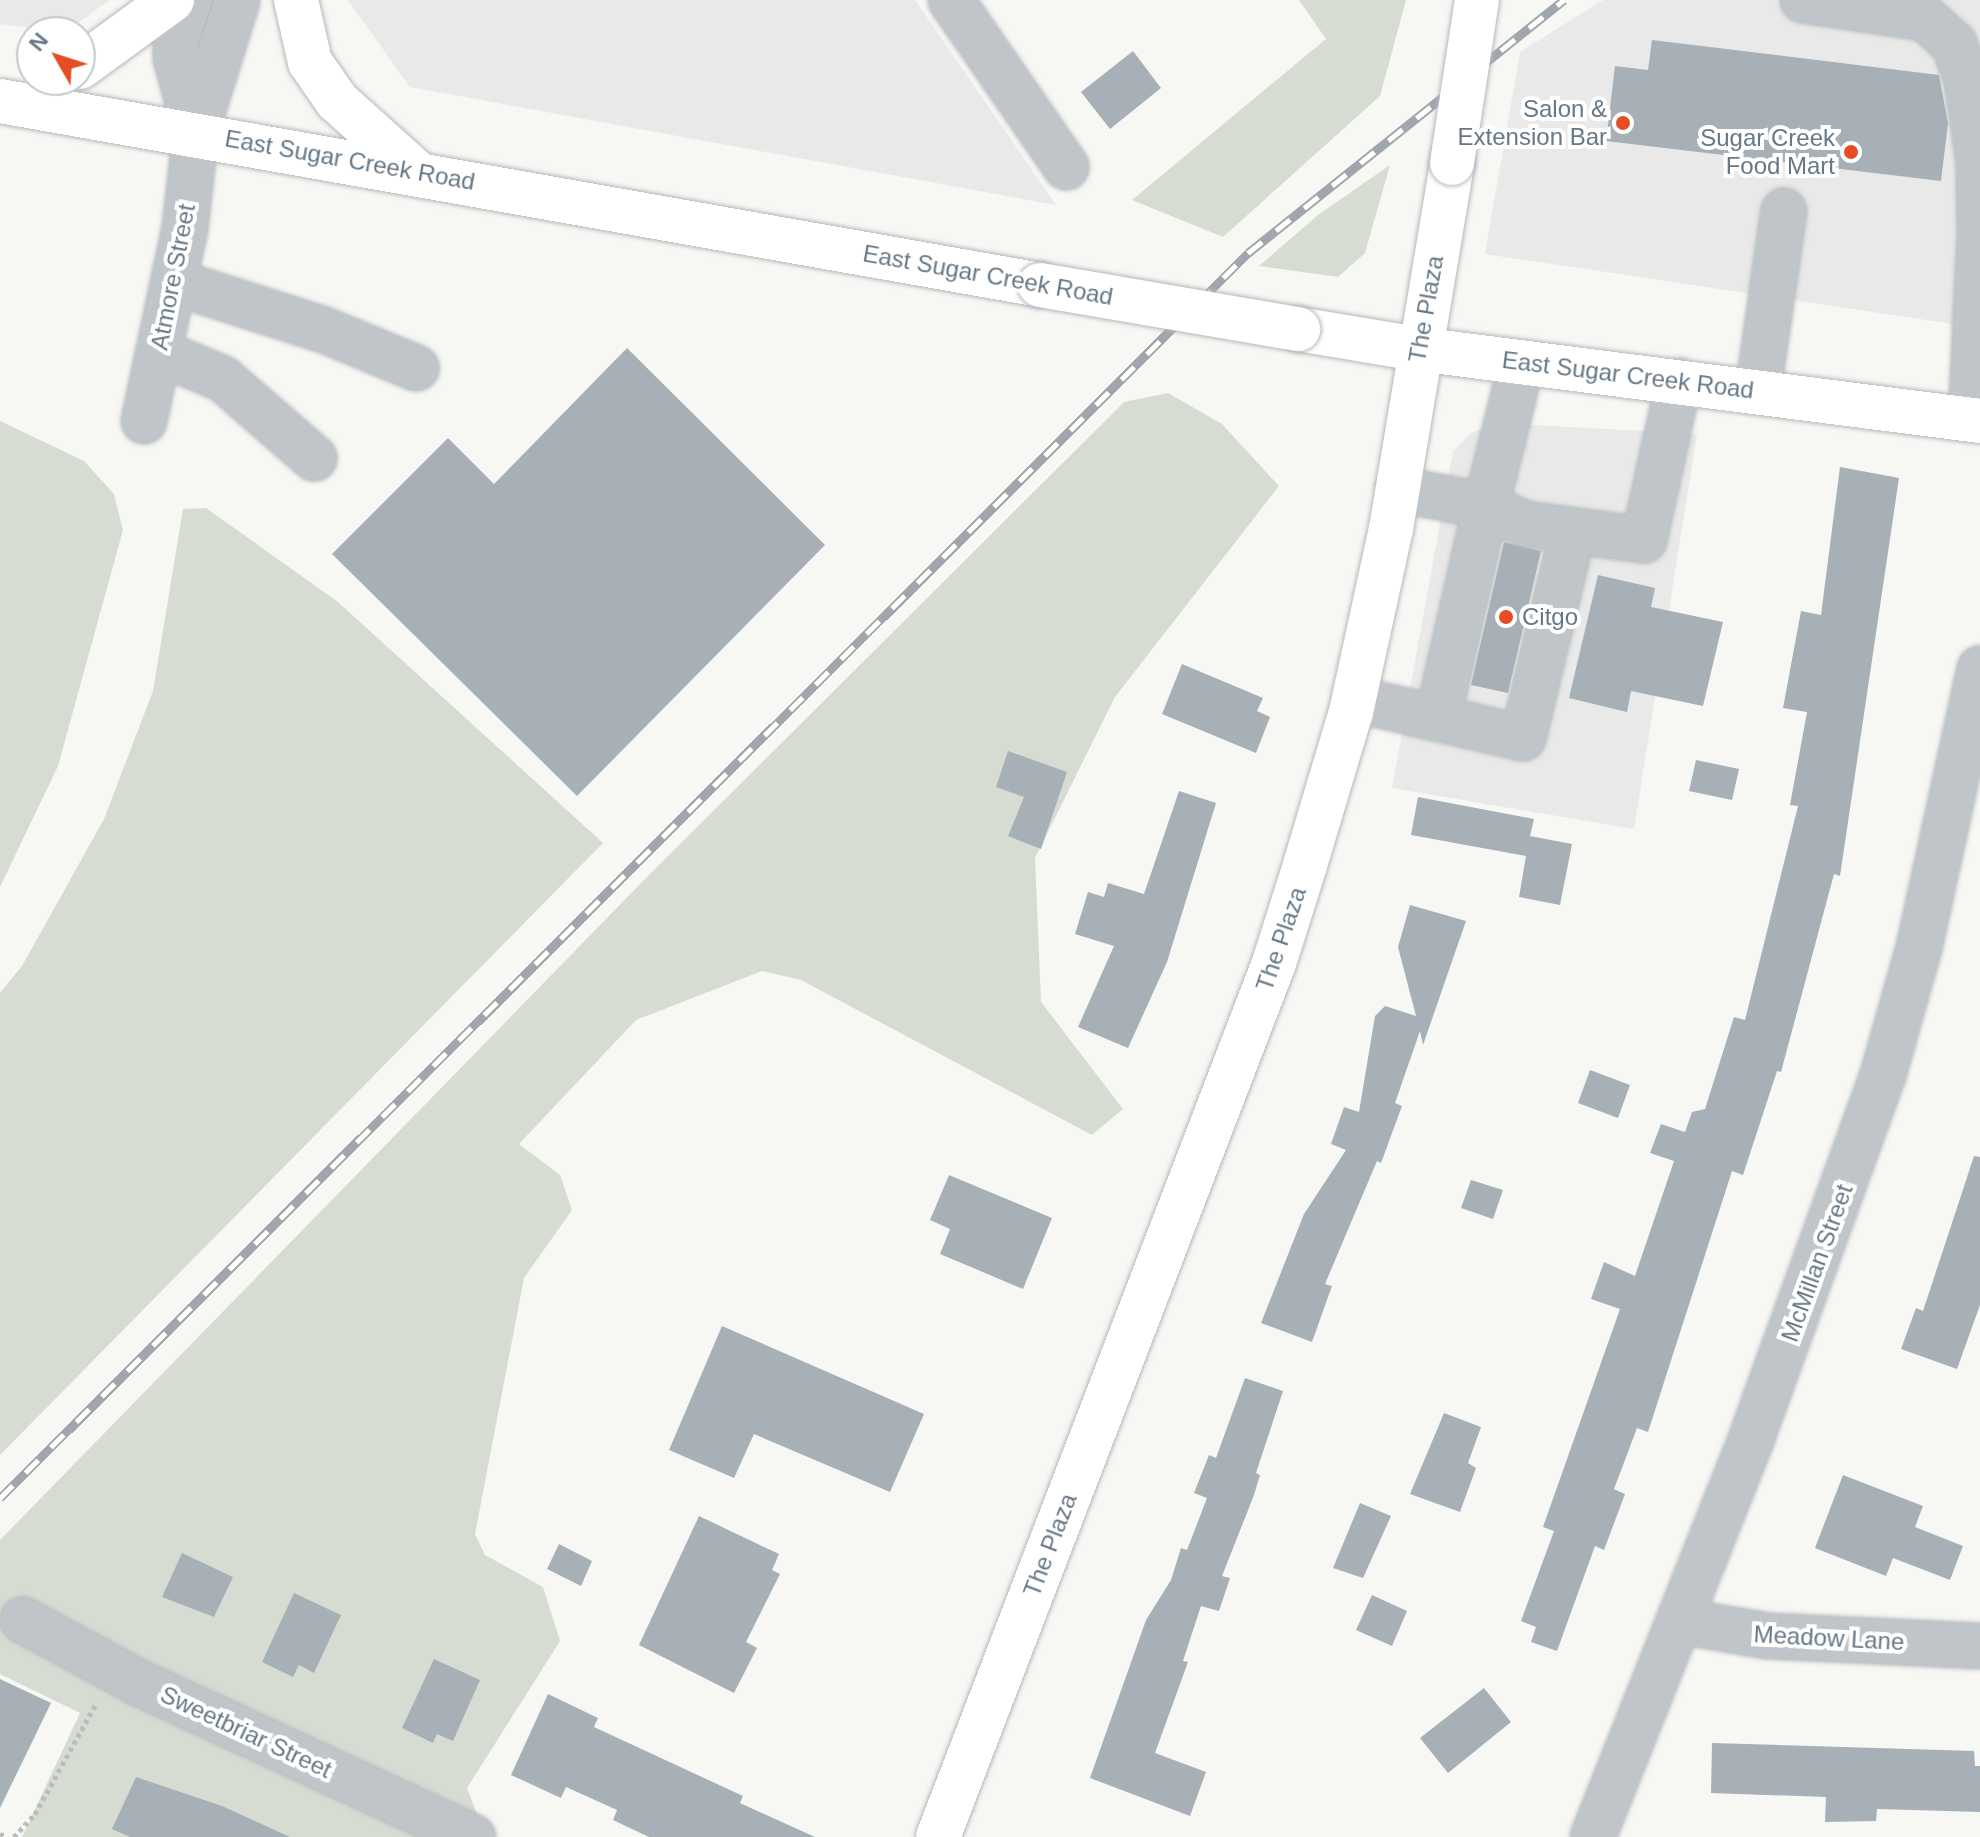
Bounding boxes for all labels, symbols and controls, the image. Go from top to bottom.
north arrow [16,16,96,96]
text: N [24,28,53,56]
place label: Salon & Extension Bar [1458,95,1607,151]
marker: Salon & Extension Bar [1614,114,1632,132]
street label: East Sugar Creek Road [223,124,477,196]
place label: Sugar Creek Food Mart [1700,124,1835,180]
marker: Sugar Creek Food Mart [1842,143,1860,161]
street label: Atmore Street [145,202,201,352]
street label: East Sugar Creek Road [861,239,1115,311]
street label: The Plaza [1402,253,1450,365]
street label: East Sugar Creek Road [1500,345,1756,405]
place label: Citgo [1522,603,1578,631]
marker: Citgo [1497,608,1515,626]
street label: The Plaza [1250,883,1312,995]
street label: McMillan Street [1775,1180,1859,1346]
street label: The Plaza [1017,1489,1083,1601]
street label: Meadow Lane [1753,1620,1905,1656]
street label: Sweetbriar Street [156,1680,336,1784]

